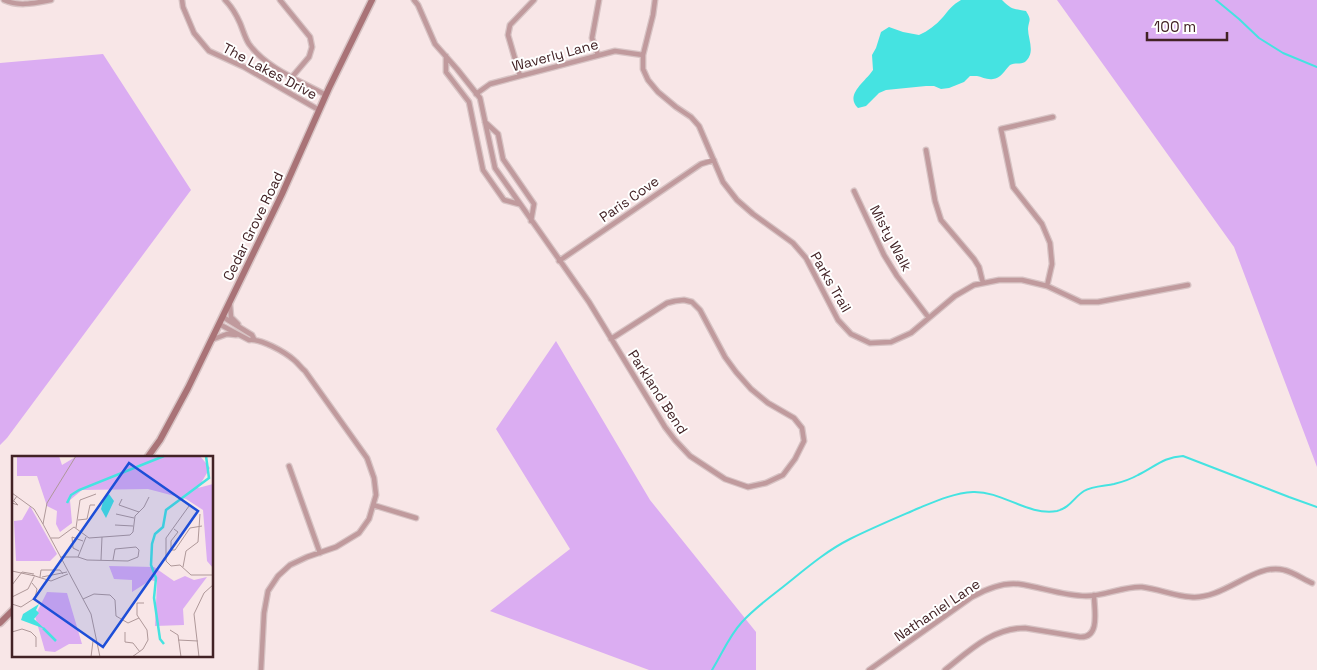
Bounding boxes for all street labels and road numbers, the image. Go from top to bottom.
street label: Waverly Lane [510,35,600,75]
street label: The Lakes Drive [220,39,320,103]
street label: Cedar Grove Road [219,168,287,284]
street label: Paris Cove [596,172,662,226]
street label: Misty Walk [866,202,916,275]
street label: Parks Trail [807,249,855,315]
street label: Parkland Bend [624,346,692,438]
street label: Nathaniel Lane [891,575,983,645]

